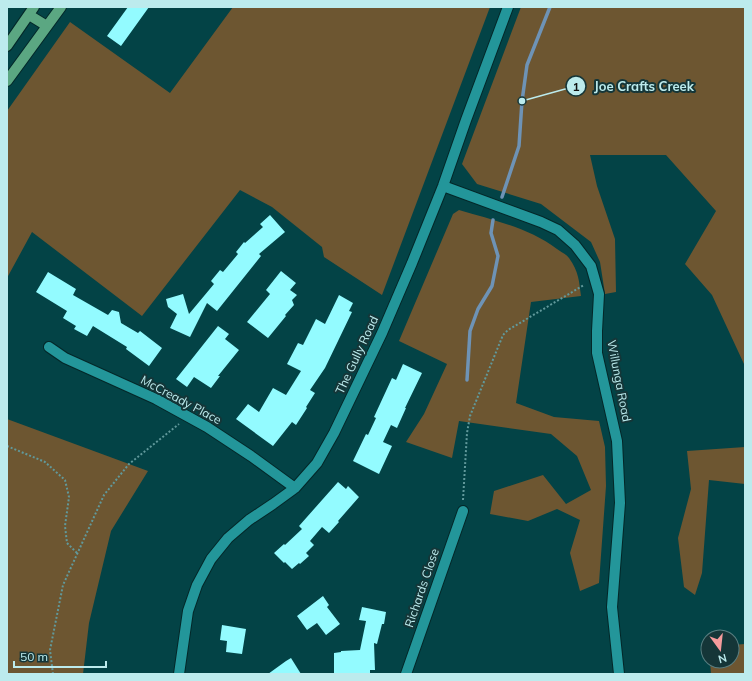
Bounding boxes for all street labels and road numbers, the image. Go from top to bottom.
street label: The Gully Road [332,313,381,396]
street label: Willunga Road [604,339,635,423]
street label: McCready Place [138,372,224,427]
street label: Richards Close [401,546,442,629]

